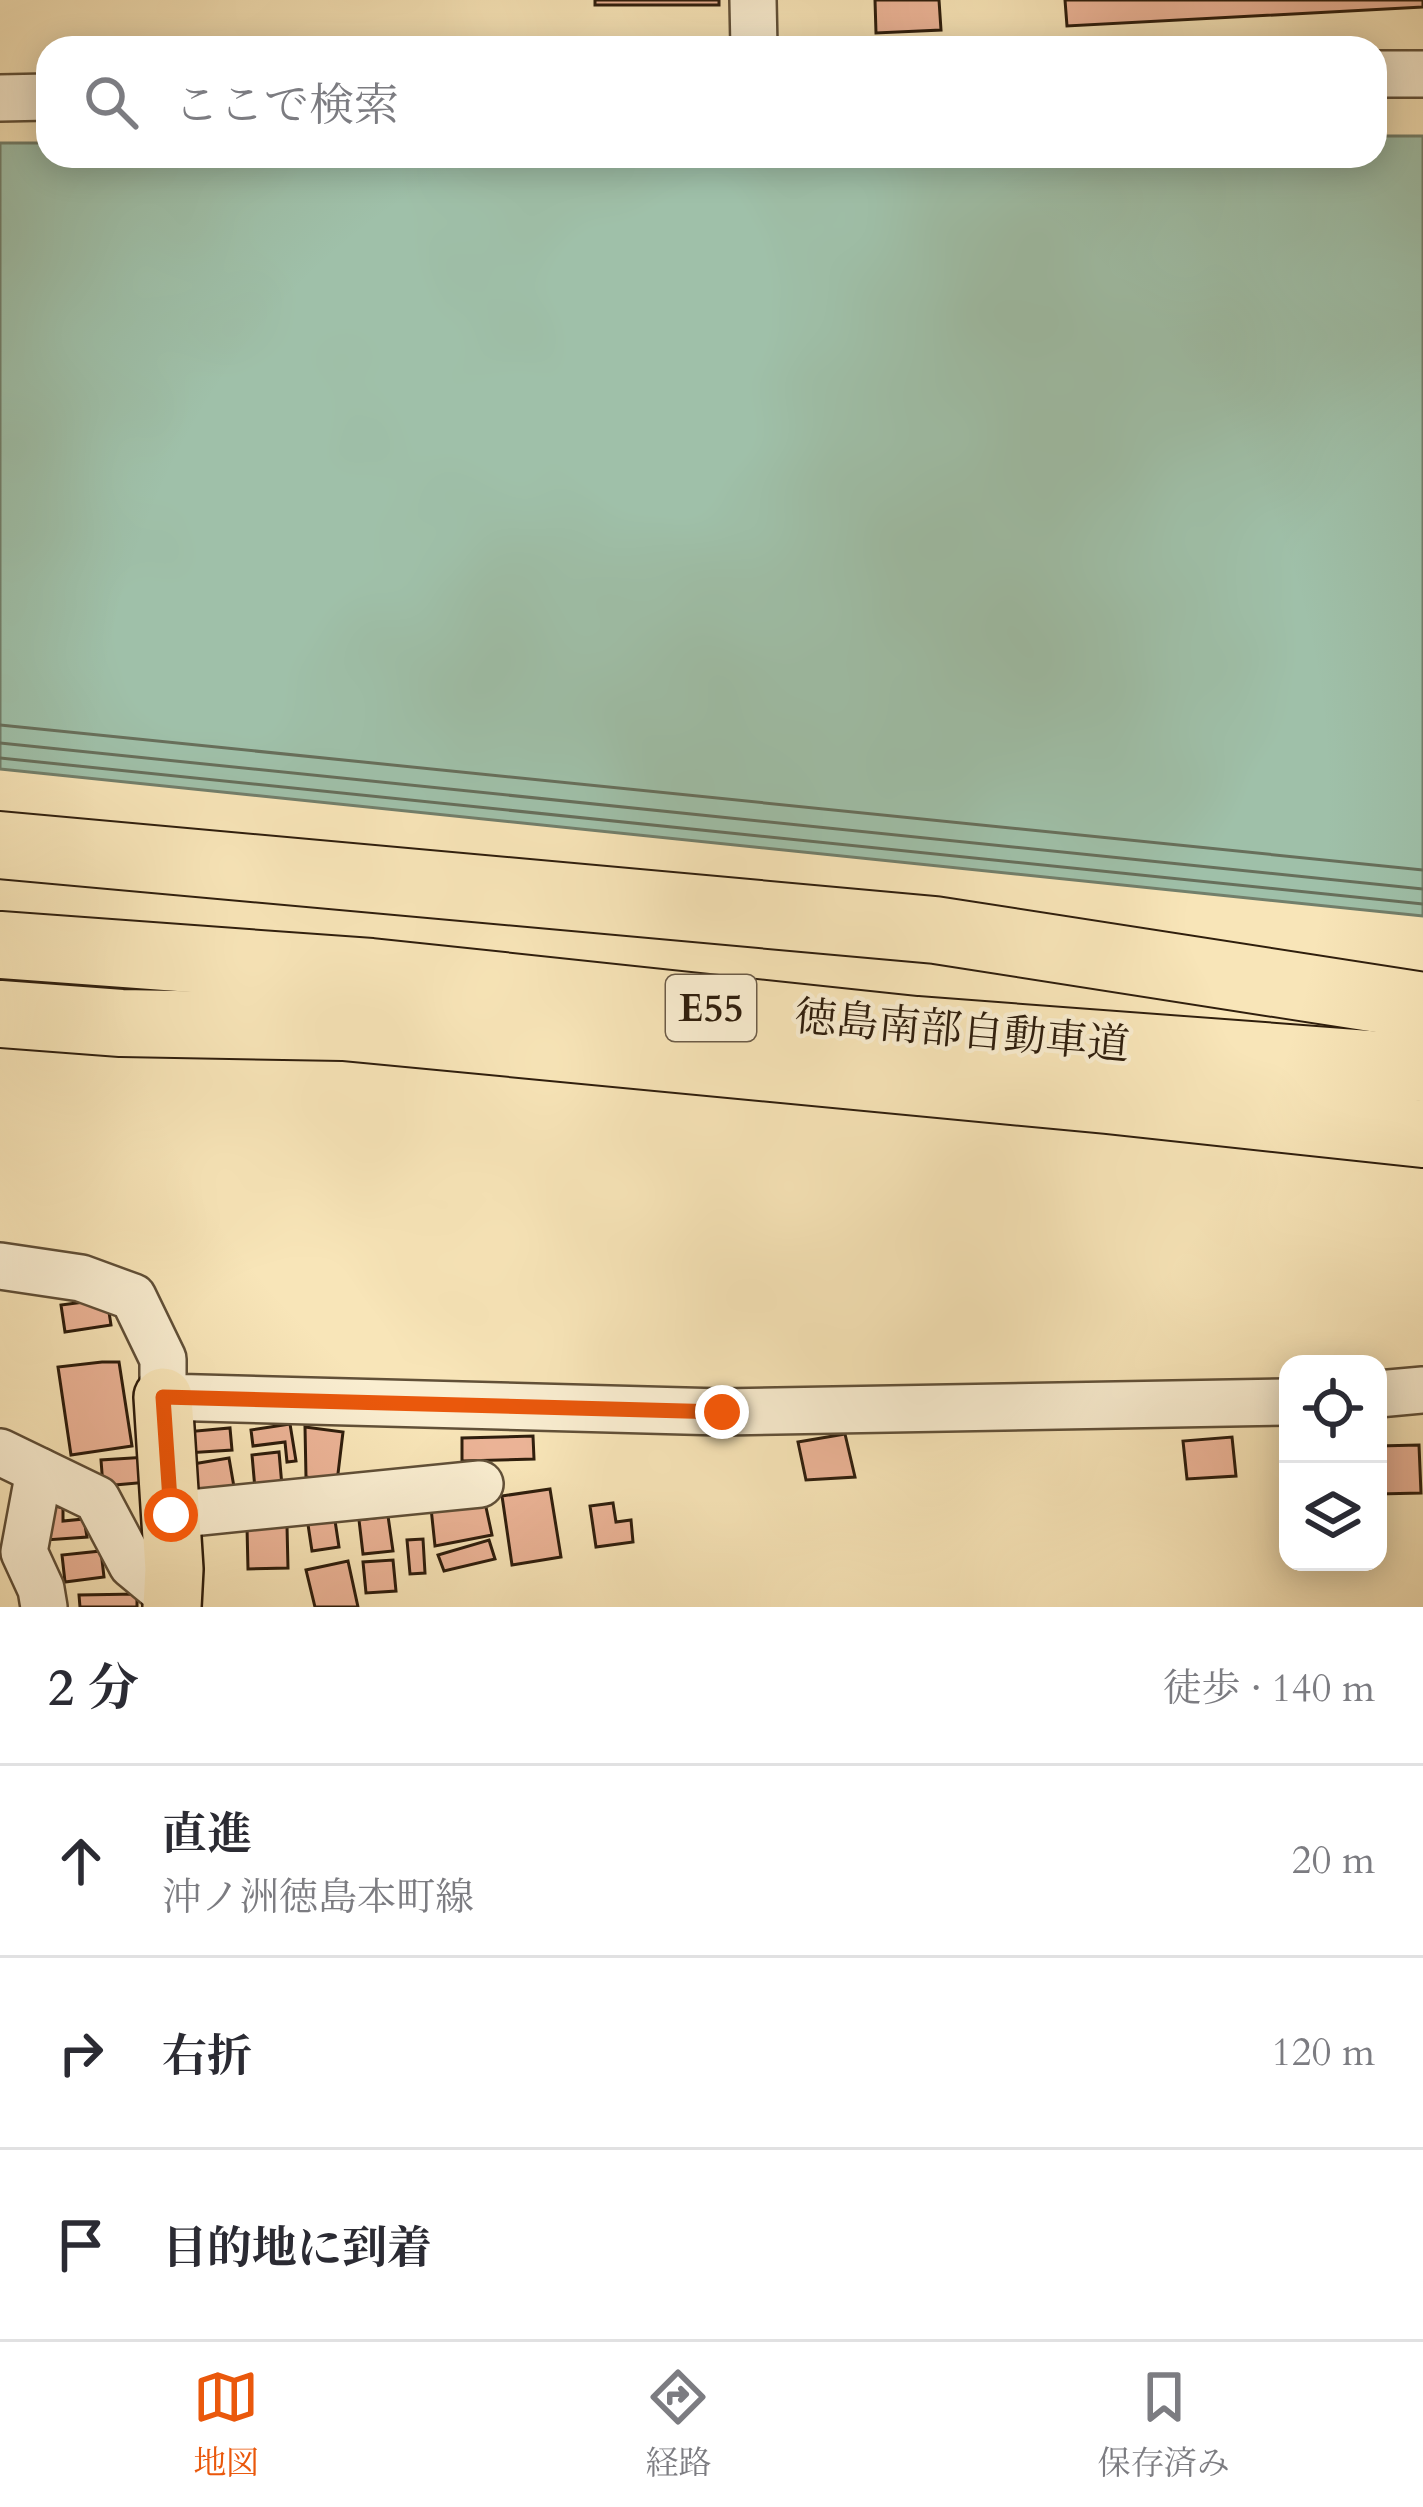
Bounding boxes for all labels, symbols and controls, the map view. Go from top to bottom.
search box [36,36,1387,168]
icon: search [78,69,144,135]
text: ここで検索 [174,75,399,136]
road number: E55 [666,975,756,1041]
street label: 徳島南部自動車道 [792,988,1132,1074]
map controls [1279,1355,1387,1571]
button: locate [1279,1355,1387,1463]
route end [695,1385,749,1439]
button: layers [1279,1463,1387,1571]
route start [144,1488,198,1542]
text: 2 分 [48,1654,139,1724]
text: 徒歩 · 140 m [1163,1662,1375,1715]
text: 直進 [162,1804,252,1865]
icon: ahead [48,1828,114,1894]
text: 20 m [1292,1834,1375,1887]
text: 沖ノ洲徳島本町線 [162,1871,474,1924]
icon: right [48,2020,114,2086]
text: 右折 [162,2026,252,2087]
text: 120 m [1272,2026,1375,2079]
icon: arrive [48,2212,114,2278]
text: 目的地に到着 [162,2218,432,2279]
tab: 地図 [193,2364,259,2486]
tab: 経路 [645,2364,711,2486]
tab: 保存済み [1098,2364,1230,2486]

